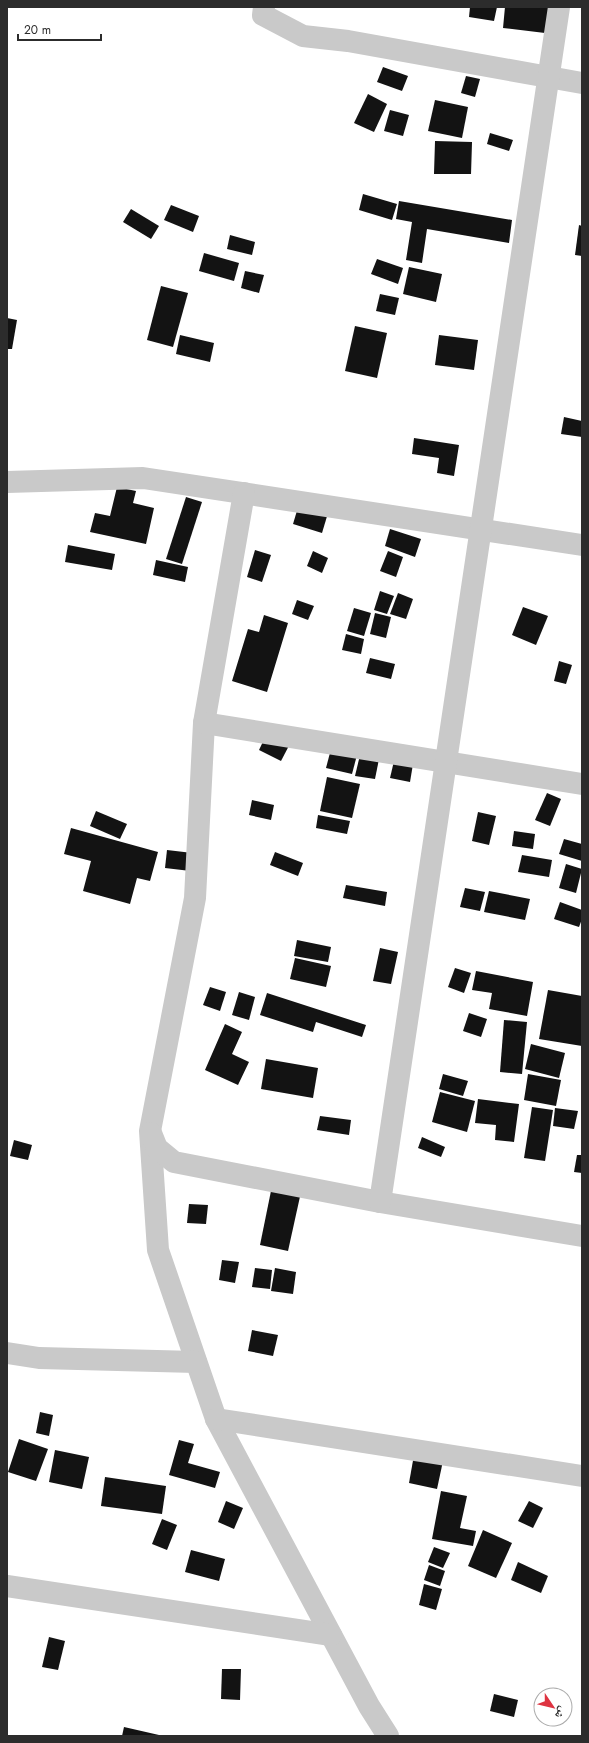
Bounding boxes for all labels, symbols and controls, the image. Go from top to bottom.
scale bar [18,16,101,42]
text: 20 m [24,21,51,39]
north arrow [533,1687,573,1727]
text: ش [551,1703,571,1722]

